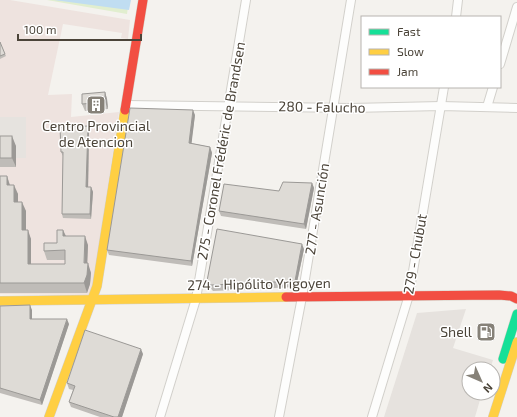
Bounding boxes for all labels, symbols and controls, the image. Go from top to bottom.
scale bar [18,16,141,42]
legend [361,16,501,88]
text: 100 m [24,22,56,36]
text: Fast [397,24,421,38]
street label: 275 - Coronel Frédéric de Brandsen [193,40,248,261]
text: Slow [397,44,424,58]
text: Jam [397,64,418,78]
building icon: Centro Provincial de Atencion [85,94,107,116]
street label: 280 - Falucho [278,97,366,116]
place label: Centro Provincial de Atencion [42,117,151,150]
street label: 277 - Asunción [301,162,332,256]
street label: 279 - Chubut [399,213,430,295]
street label: 274 - Hipólito Yrigoyen [187,274,331,293]
fuel station icon: Shell [475,321,497,343]
place label: Shell [440,323,473,340]
north arrow [461,361,501,401]
text: N [481,381,496,396]

